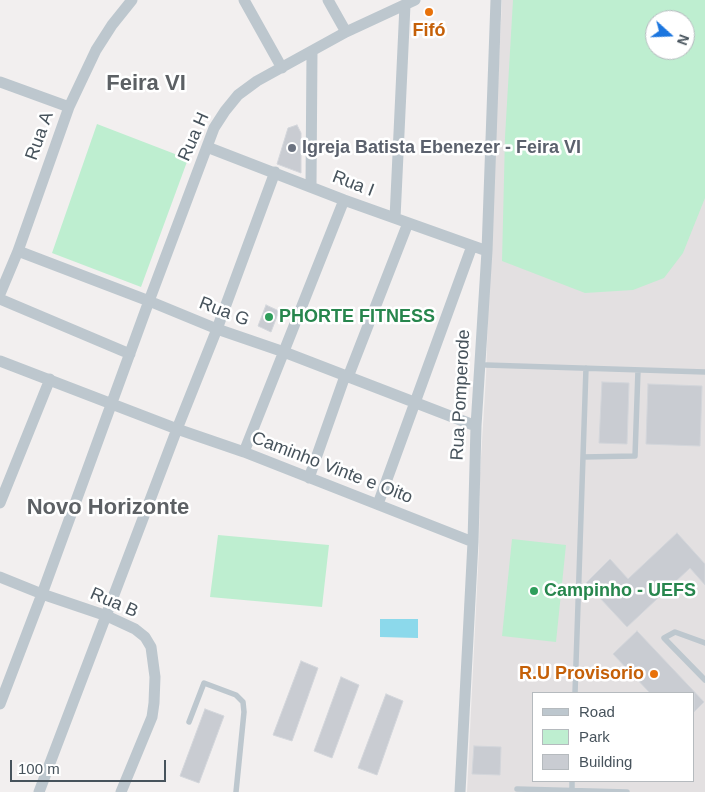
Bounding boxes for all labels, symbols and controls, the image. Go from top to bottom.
marker: Fifó [423,6,435,18]
north arrow [645,10,695,60]
place label: Fifó [413,20,445,42]
text: N [674,32,692,47]
district label: Feira VI [106,71,186,97]
street label: Rua A [21,109,59,163]
street label: Rua H [174,109,214,165]
place label: Igreja Batista Ebenezer - Feira VI [302,137,581,159]
marker: Igreja Batista Ebenezer - Feira VI [286,142,298,154]
street label: Rua I [329,166,377,202]
street label: Rua G [196,293,252,331]
place label: PHORTE FITNESS [279,306,435,328]
marker: PHORTE FITNESS [263,311,275,323]
street label: Rua Pomperode [447,329,475,461]
street label: Caminho Vinte e Oito [248,427,416,509]
district label: Novo Horizonte [27,495,189,521]
place label: Campinho - UEFS [544,580,696,602]
street label: Rua B [87,583,141,623]
marker: Campinho - UEFS [528,585,540,597]
place label: R.U Provisorio [519,663,644,685]
marker: R.U Provisorio [648,668,660,680]
legend [532,692,695,782]
text: Road [579,703,615,720]
text: Park [579,728,610,745]
scale bar [12,750,169,782]
text: Building [579,753,632,770]
text: 100 m [18,760,60,777]

